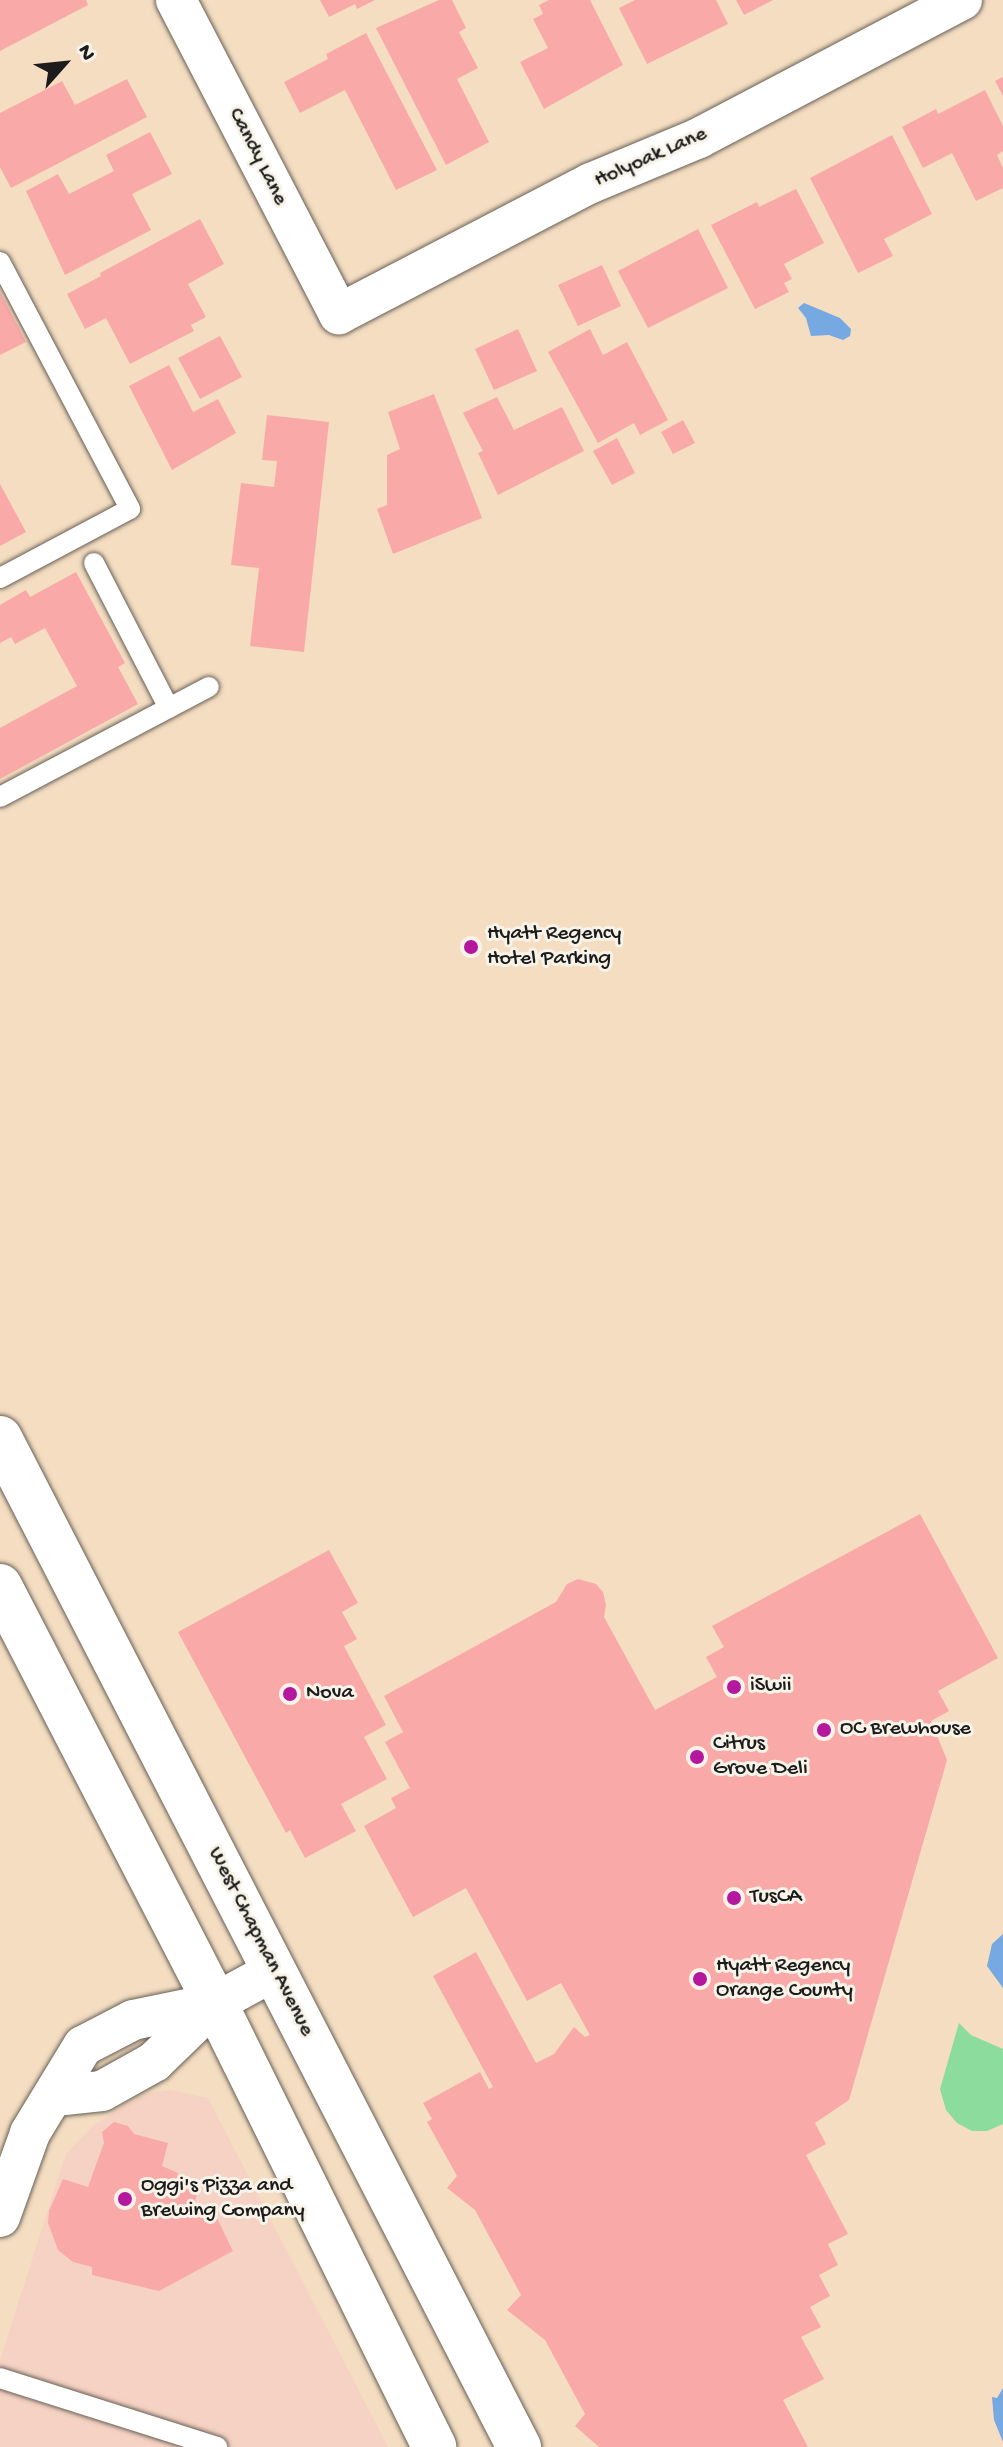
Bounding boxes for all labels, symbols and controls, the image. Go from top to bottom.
north arrow [24,24,104,104]
text: N [71,41,100,65]
street label: Candy Lane [221,104,293,210]
street label: Holyoak Lane [591,121,711,195]
place label: Hyatt Regency Hotel Parking [487,921,621,972]
marker: Hyatt Regency Hotel Parking [462,938,480,956]
place label: iSwii [750,1674,792,1700]
marker: iSwii [725,1678,743,1696]
place label: Nova [306,1681,354,1707]
marker: Nova [281,1685,299,1703]
place label: OC Brewhouse [840,1717,971,1743]
marker: OC Brewhouse [815,1721,833,1739]
place label: Citrus Grove Deli [713,1731,808,1782]
marker: Citrus Grove Deli [688,1748,706,1766]
street label: West Chapman Avenue [201,1843,319,2041]
place label: TusCA [750,1885,802,1911]
marker: TusCA [725,1889,743,1907]
place label: Hyatt Regency Orange County [716,1953,853,2004]
marker: Hyatt Regency Orange County [691,1970,709,1988]
place label: Oggi's Pizza and Brewing Company [141,2173,305,2224]
marker: Oggi's Pizza and Brewing Company [116,2190,134,2208]

